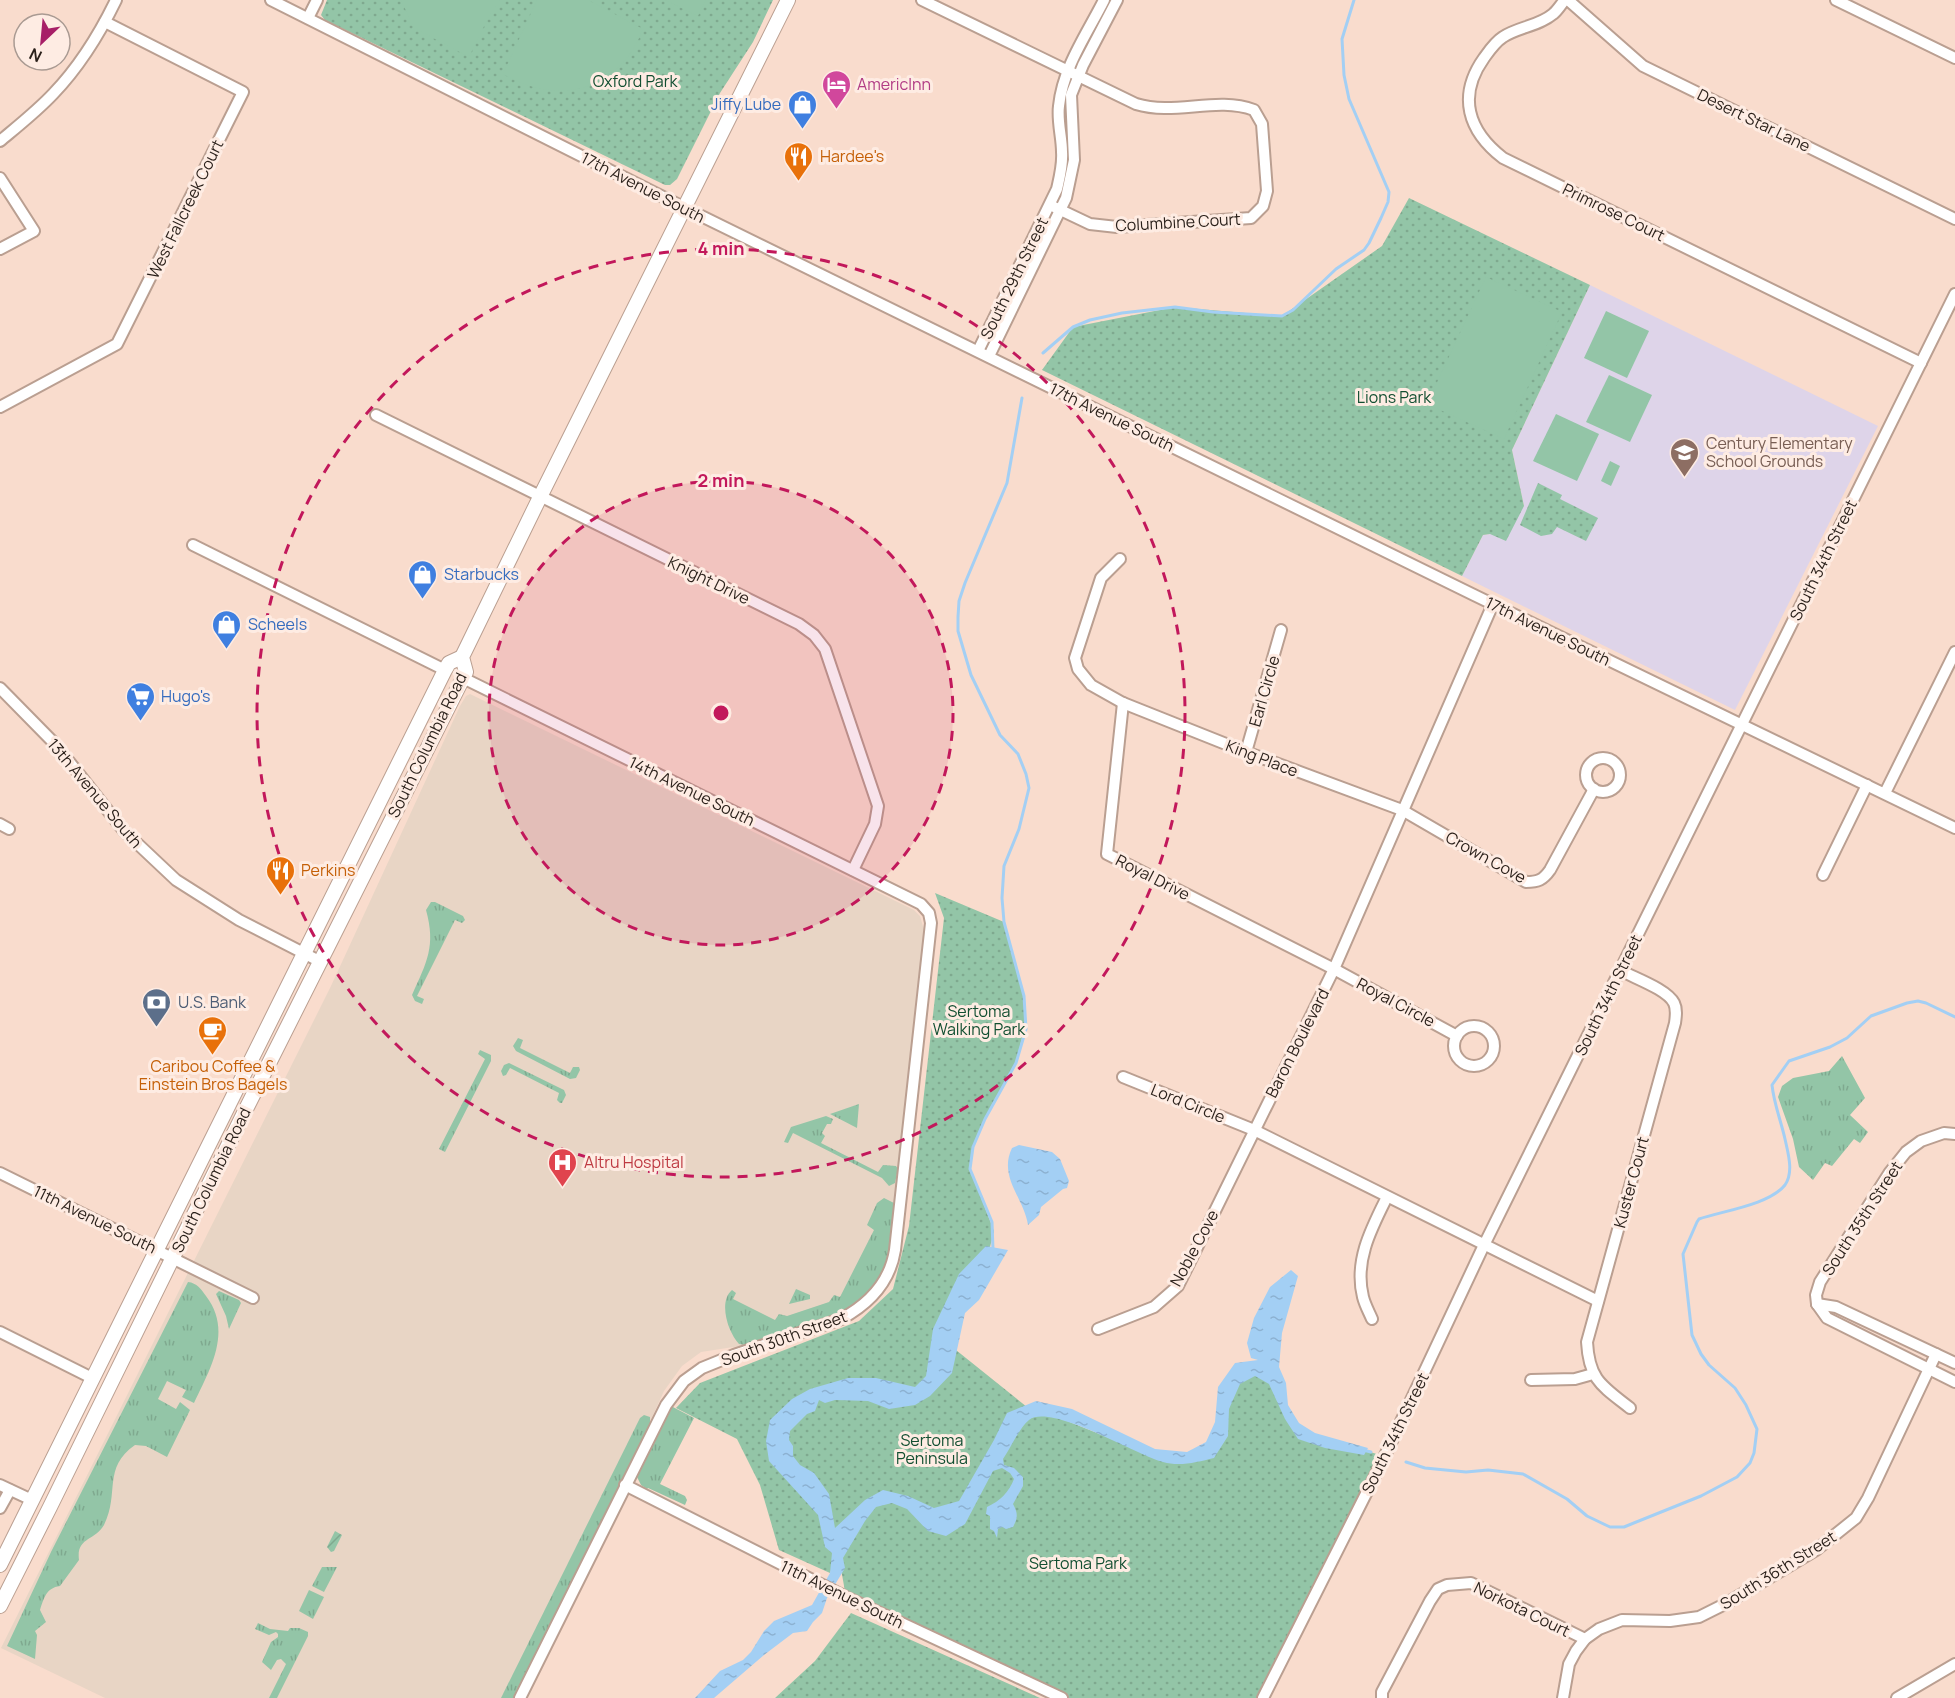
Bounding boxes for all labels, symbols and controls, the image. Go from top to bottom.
north arrow [12,12,72,72]
text: N [25,43,45,68]
hotel icon: AmericInn [820,68,852,110]
park label: Oxford Park [593,70,678,92]
place label: AmericInn [857,73,931,95]
street label: Desert Star Lane [1694,83,1814,157]
shop icon: Jiffy Lube [786,88,818,130]
place label: Jiffy Lube [711,93,781,115]
street label: West Fallcreek Court [142,136,228,282]
restaurant icon: Hardee's [783,140,815,182]
place label: Hardee's [820,145,884,167]
street label: 17th Avenue South [577,146,709,228]
street label: Primrose Court [1559,178,1669,246]
street label: Columbine Court [1115,208,1241,236]
street label: South 29th Street [975,213,1053,343]
text: 4 min [697,236,745,260]
street label: 17th Avenue South [1046,377,1178,457]
park label: Lions Park [1357,386,1432,408]
place label: Century Elementary School Grounds [1706,432,1853,472]
school or university icon: Century Elementary School Grounds [1669,436,1701,478]
text: 2 min [698,468,744,492]
street label: South 34th Street [1784,496,1862,624]
street label: Knight Drive [664,551,754,609]
shop icon: Starbucks [407,558,439,600]
place label: Starbucks [444,563,519,585]
street label: 17th Avenue South [1482,591,1614,671]
shop icon: Scheels [211,608,243,650]
place label: Scheels [248,613,307,635]
street label: Earl Circle [1243,653,1285,729]
street label: South Columbia Road [382,669,472,821]
supermarket icon: Hugo's [124,680,156,722]
place label: Hugo's [161,685,210,707]
centre of rings [711,703,731,723]
street label: 13th Avenue South [43,733,147,853]
street label: King Place [1223,734,1301,782]
street label: 14th Avenue South [625,751,759,831]
street label: Crown Cove [1442,826,1530,888]
street label: Royal Drive [1112,849,1194,905]
restaurant icon: Perkins [264,854,296,896]
place label: Perkins [301,859,355,881]
street label: South 34th Street [1569,931,1647,1059]
street label: Royal Circle [1353,972,1439,1032]
street label: Baron Boulevard [1260,985,1334,1101]
bank icon: U.S. Bank [141,986,173,1028]
place label: U.S. Bank [178,991,247,1013]
park label: Sertoma Walking Park [933,1000,1026,1040]
cafe icon: Caribou Coffee & Einstein Bros Bagels [197,1014,229,1056]
place label: Caribou Coffee & Einstein Bros Bagels [139,1055,287,1095]
street label: Lord Circle [1148,1078,1228,1128]
street label: South Columbia Road [166,1104,256,1256]
street label: Kuster Court [1608,1134,1654,1230]
hospital icon: Altru Hospital [547,1146,579,1188]
place label: Altru Hospital [584,1151,684,1173]
street label: South 35th Street [1817,1157,1907,1279]
street label: 11th Avenue South [30,1180,160,1258]
street label: Noble Cove [1165,1206,1223,1290]
street label: South 30th Street [718,1305,850,1371]
street label: South 34th Street [1356,1369,1434,1497]
park label: Sertoma Peninsula [896,1429,968,1469]
street label: South 36th Street [1716,1525,1840,1615]
park label: Sertoma Park [1029,1552,1128,1574]
street label: 11th Avenue South [777,1555,907,1633]
street label: Norkota Court [1470,1576,1574,1642]

